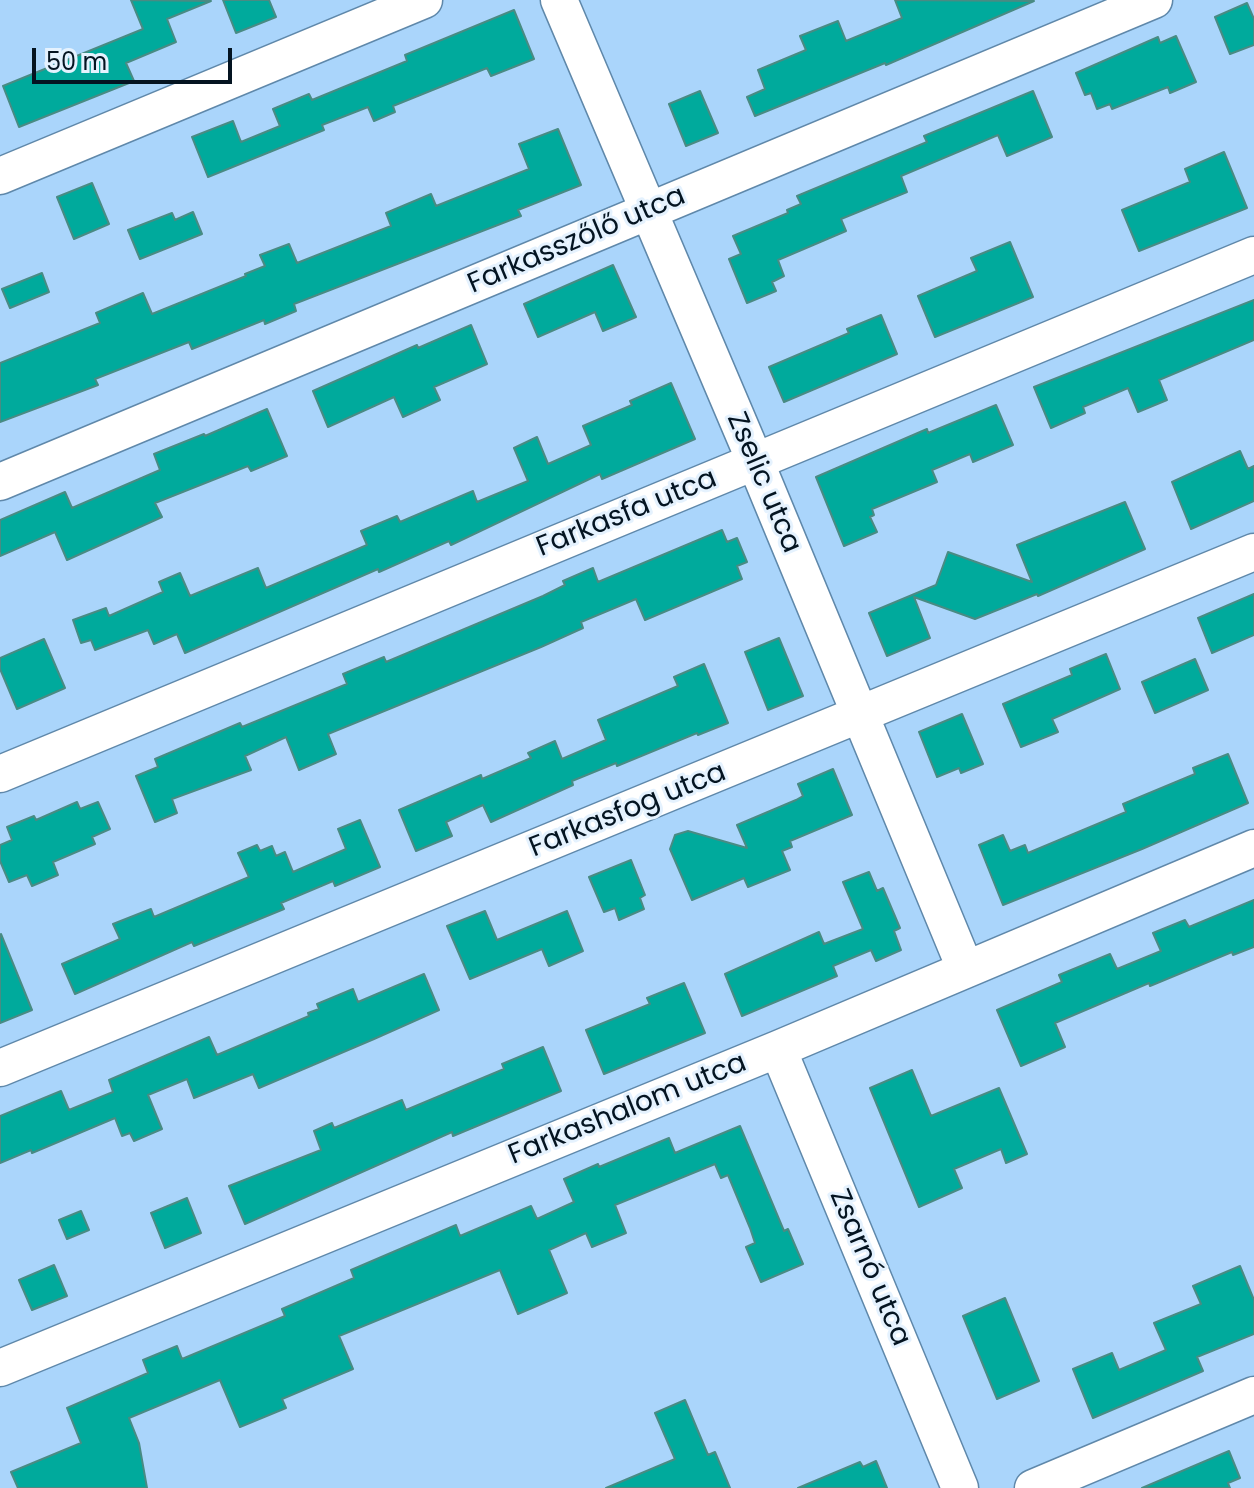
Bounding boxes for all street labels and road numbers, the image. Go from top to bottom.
street label: Farkasszőlő utca [463,180,691,302]
street label: Zselic utca [718,408,808,558]
street label: Farkasfa utca [532,463,722,565]
street label: Farkasfog utca [525,756,731,866]
street label: Farkashalom utca [504,1047,752,1173]
street label: Zsarnó utca [821,1185,917,1351]

